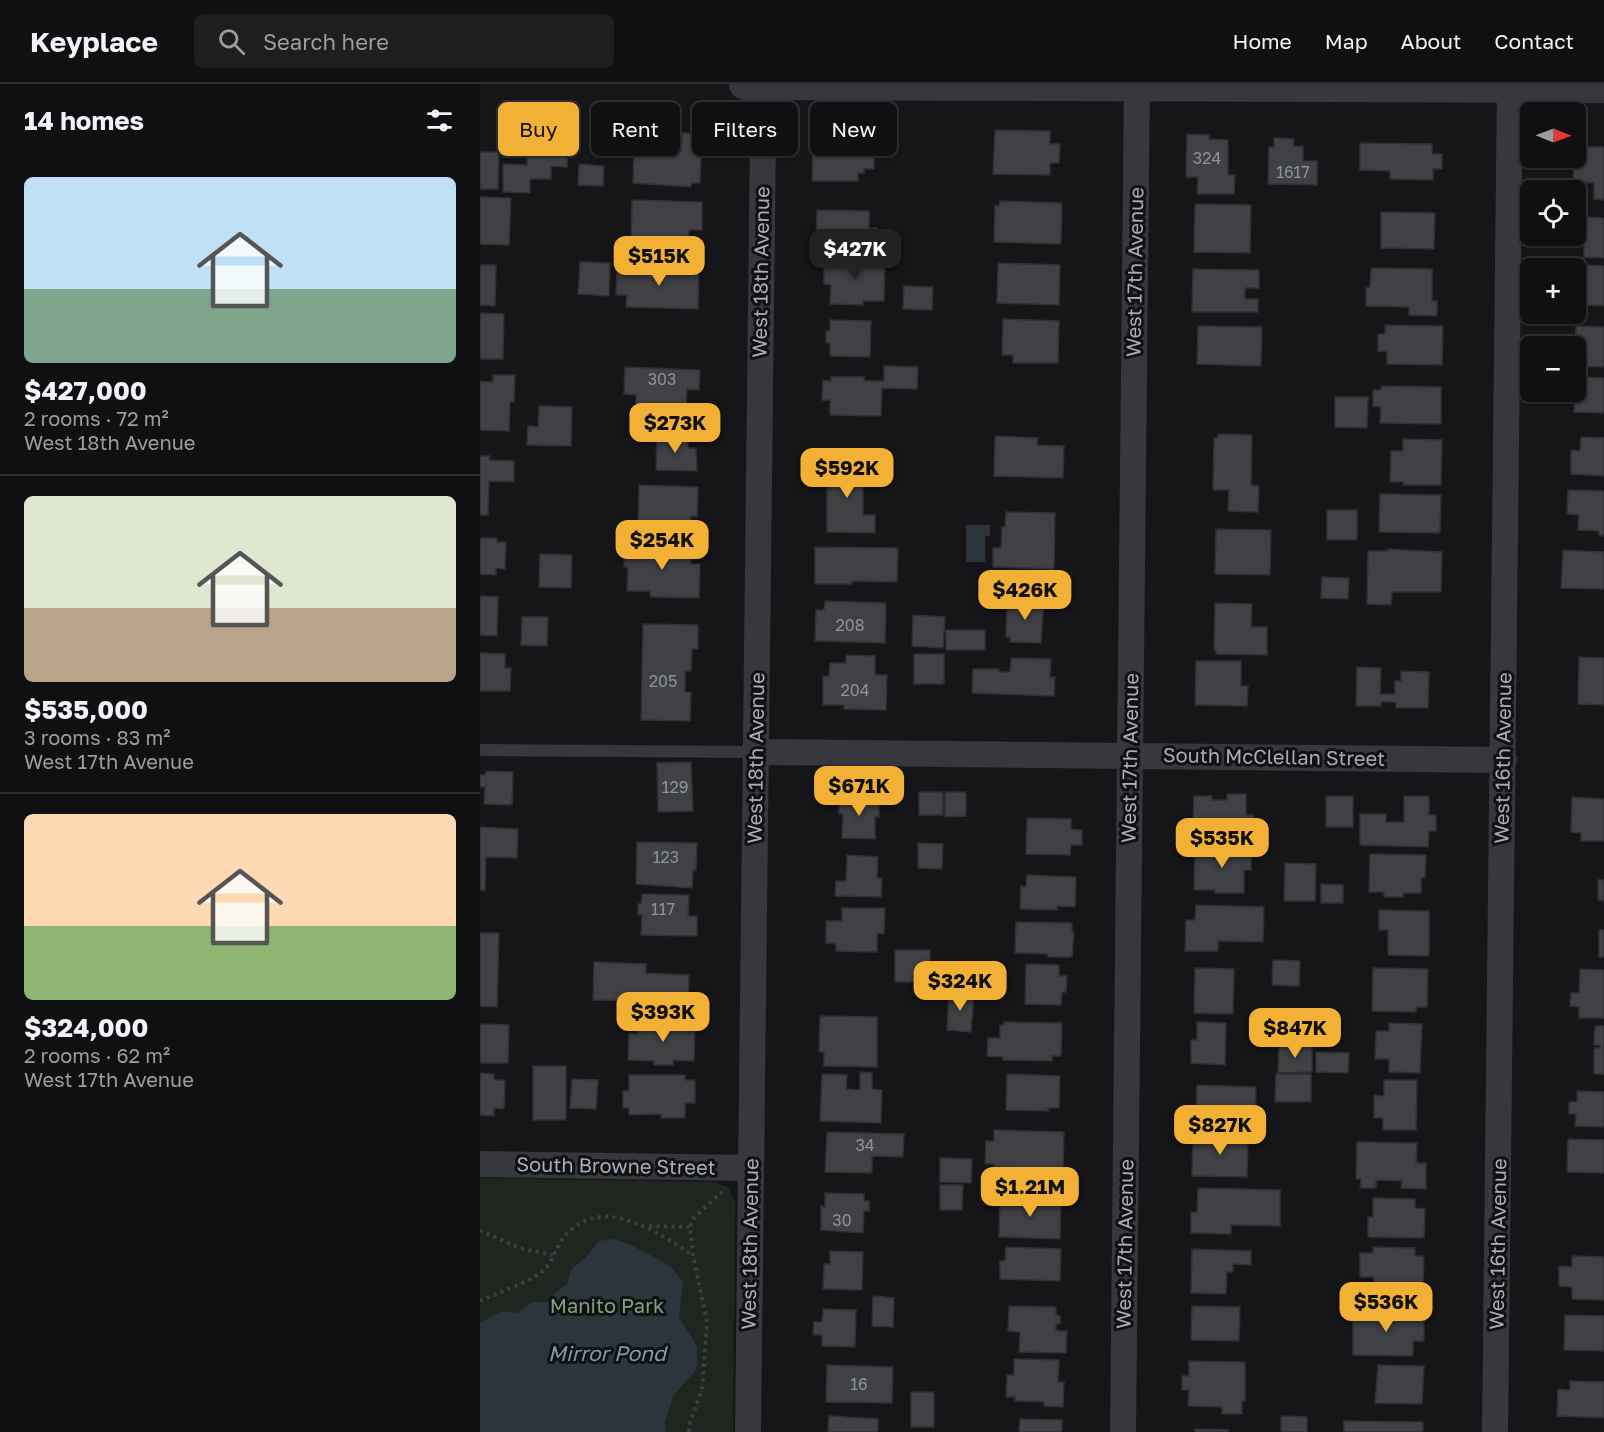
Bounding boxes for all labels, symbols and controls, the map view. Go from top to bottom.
search box [194,14,614,68]
text: Keyplace [30,25,158,58]
icon: search [215,25,248,58]
text: Search here [263,28,389,55]
text: Home [1232,28,1292,54]
text: Map [1325,28,1368,54]
text: About [1401,28,1461,54]
text: Contact [1494,28,1574,54]
chip: Buy [498,102,579,156]
chip: Rent [591,102,680,156]
chip: Filters [692,102,798,156]
chip: New [810,102,897,156]
north arrow [1520,102,1586,168]
map controls [1520,102,1586,402]
icon: filters [423,104,456,137]
text: 14 homes [24,105,144,136]
house number: 324 [1193,148,1221,168]
house number: 1617 [1276,162,1310,182]
button: locate [1520,180,1586,246]
street label: West 18th Avenue [747,186,773,358]
street label: West 17th Avenue [1121,187,1147,357]
icon: home [186,216,294,324]
pin: $427K [813,229,897,280]
pin: $515K [617,236,701,287]
text: $427K [823,236,887,260]
text: $515K [628,243,690,267]
button: + [1520,258,1586,324]
button: − [1520,336,1586,402]
house number: 303 [648,369,676,389]
text: $427,000 [24,375,147,406]
pin: $273K [633,403,717,454]
text: 2 rooms · 72 m² [24,406,169,430]
text: $273K [643,410,707,434]
text: West 18th Avenue [24,430,195,454]
pin: $592K [805,448,889,499]
text: $592K [815,455,880,479]
pin: $254K [620,520,704,571]
text: $254K [630,527,694,551]
icon: home [186,535,294,643]
pin: $426K [983,570,1067,621]
text: $426K [992,577,1058,601]
house number: 208 [836,615,864,635]
house number: 205 [649,671,677,691]
street label: West 18th Avenue [742,672,768,844]
street label: West 16th Avenue [1489,672,1515,844]
street label: West 17th Avenue [1116,673,1142,843]
house number: 204 [841,680,869,700]
text: $535,000 [24,694,148,725]
text: 3 rooms · 83 m² [24,725,170,749]
street label: South McClellan Street [1163,742,1385,770]
text: West 17th Avenue [24,749,194,773]
pin: $671K [817,766,901,817]
text: $671K [828,773,890,797]
house number: 129 [662,777,688,797]
pin: $535K [1180,818,1264,869]
text: $535K [1190,825,1254,849]
house number: 123 [653,847,679,867]
icon: home [186,853,294,961]
house number: 117 [651,899,675,919]
pin: $324K [918,961,1002,1012]
text: $324K [928,968,992,992]
pin: $393K [621,992,705,1043]
text: $393K [631,999,696,1023]
pin: $847K [1253,1008,1337,1059]
text: $324,000 [24,1012,148,1043]
text: $847K [1263,1015,1327,1039]
text: 2 rooms · 62 m² [24,1043,170,1067]
text: West 17th Avenue [24,1067,194,1091]
pin: $827K [1178,1105,1262,1156]
text: $827K [1188,1112,1252,1136]
house number: 34 [855,1135,875,1155]
street label: South Browne Street [516,1151,716,1179]
street label: West 18th Avenue [736,1158,762,1330]
street label: West 16th Avenue [1484,1158,1510,1330]
street label: West 17th Avenue [1111,1159,1137,1329]
pin: $1.21M [981,1167,1079,1218]
text: $1.21M [995,1174,1065,1198]
house number: 30 [832,1210,852,1230]
pin: $536K [1344,1282,1428,1333]
text: $536K [1354,1289,1419,1313]
park label: Manito Park [550,1293,664,1317]
water label: Mirror Pond [548,1340,668,1366]
house number: 16 [850,1374,868,1394]

